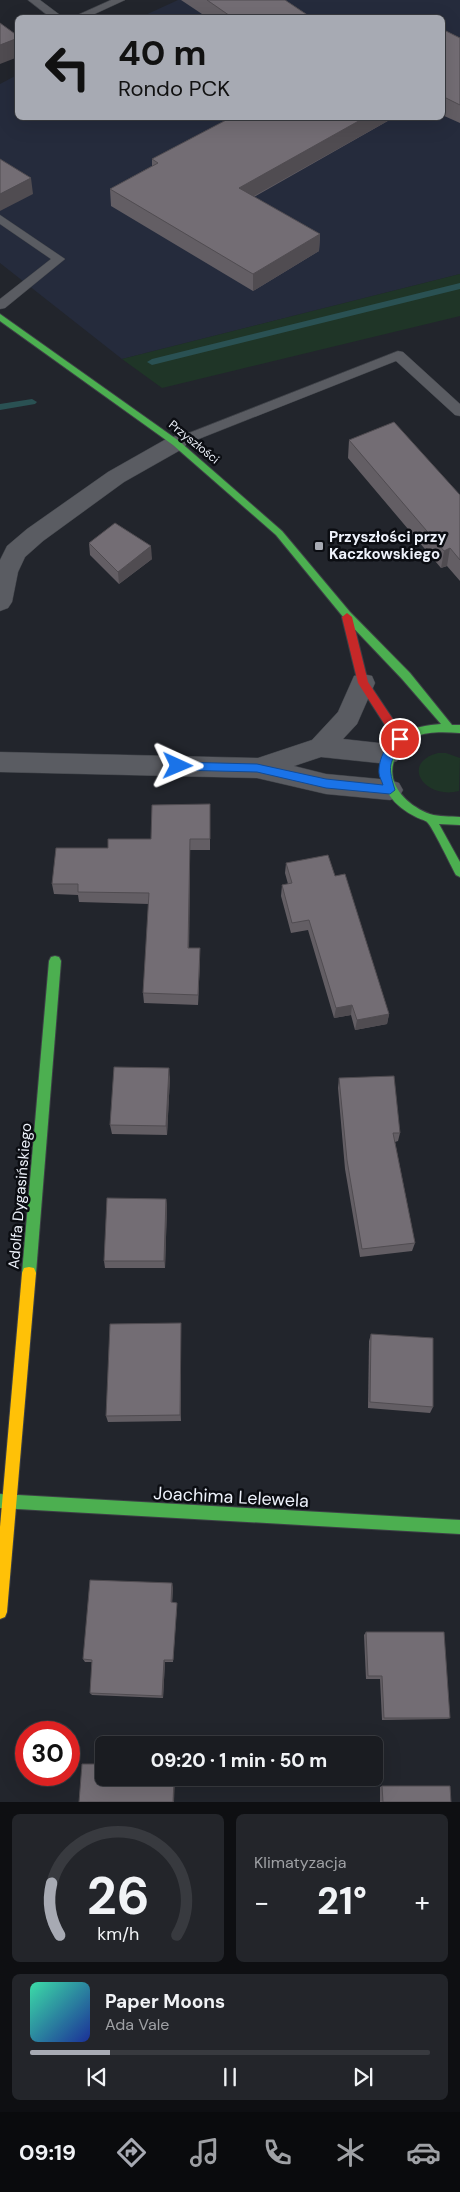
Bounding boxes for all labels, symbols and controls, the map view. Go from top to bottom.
text: 40 m [118,30,207,76]
icon: left [35,35,100,100]
text: Rondo PCK [118,74,230,103]
street label: Przyszłości [165,417,223,467]
place label: Przyszłości przy Kaczkowskiego [329,527,446,564]
marker: Przyszłości przy Kaczkowskiego [313,540,325,552]
pin [379,718,421,760]
icon: arrive [386,725,414,753]
position arrow [151,739,203,791]
street label: Adolfa Dygasińskiego [4,1122,36,1270]
street label: Joachima Lelewela [153,1481,309,1513]
speed limit sign: 30 [15,1721,80,1786]
text: 09:20 · 1 min · 50 m [151,1748,327,1773]
text: Klimatyzacja [254,1852,346,1873]
text: 26 [87,1862,149,1930]
text: 21° [317,1876,367,1926]
text: − [254,1884,269,1921]
text: + [415,1884,430,1921]
text: km/h [97,1922,139,1946]
text: Paper Moons [105,1989,225,2014]
text: Ada Vale [105,2014,169,2035]
icon: previous [83,2063,111,2091]
icon: pause [216,2063,244,2091]
icon: next [349,2063,377,2091]
icon: directions [114,2135,149,2170]
icon: music [187,2135,222,2170]
icon: phone [260,2135,295,2170]
icon: climate [333,2135,368,2170]
icon: car [406,2135,441,2170]
text: 09:19 [19,2138,76,2167]

